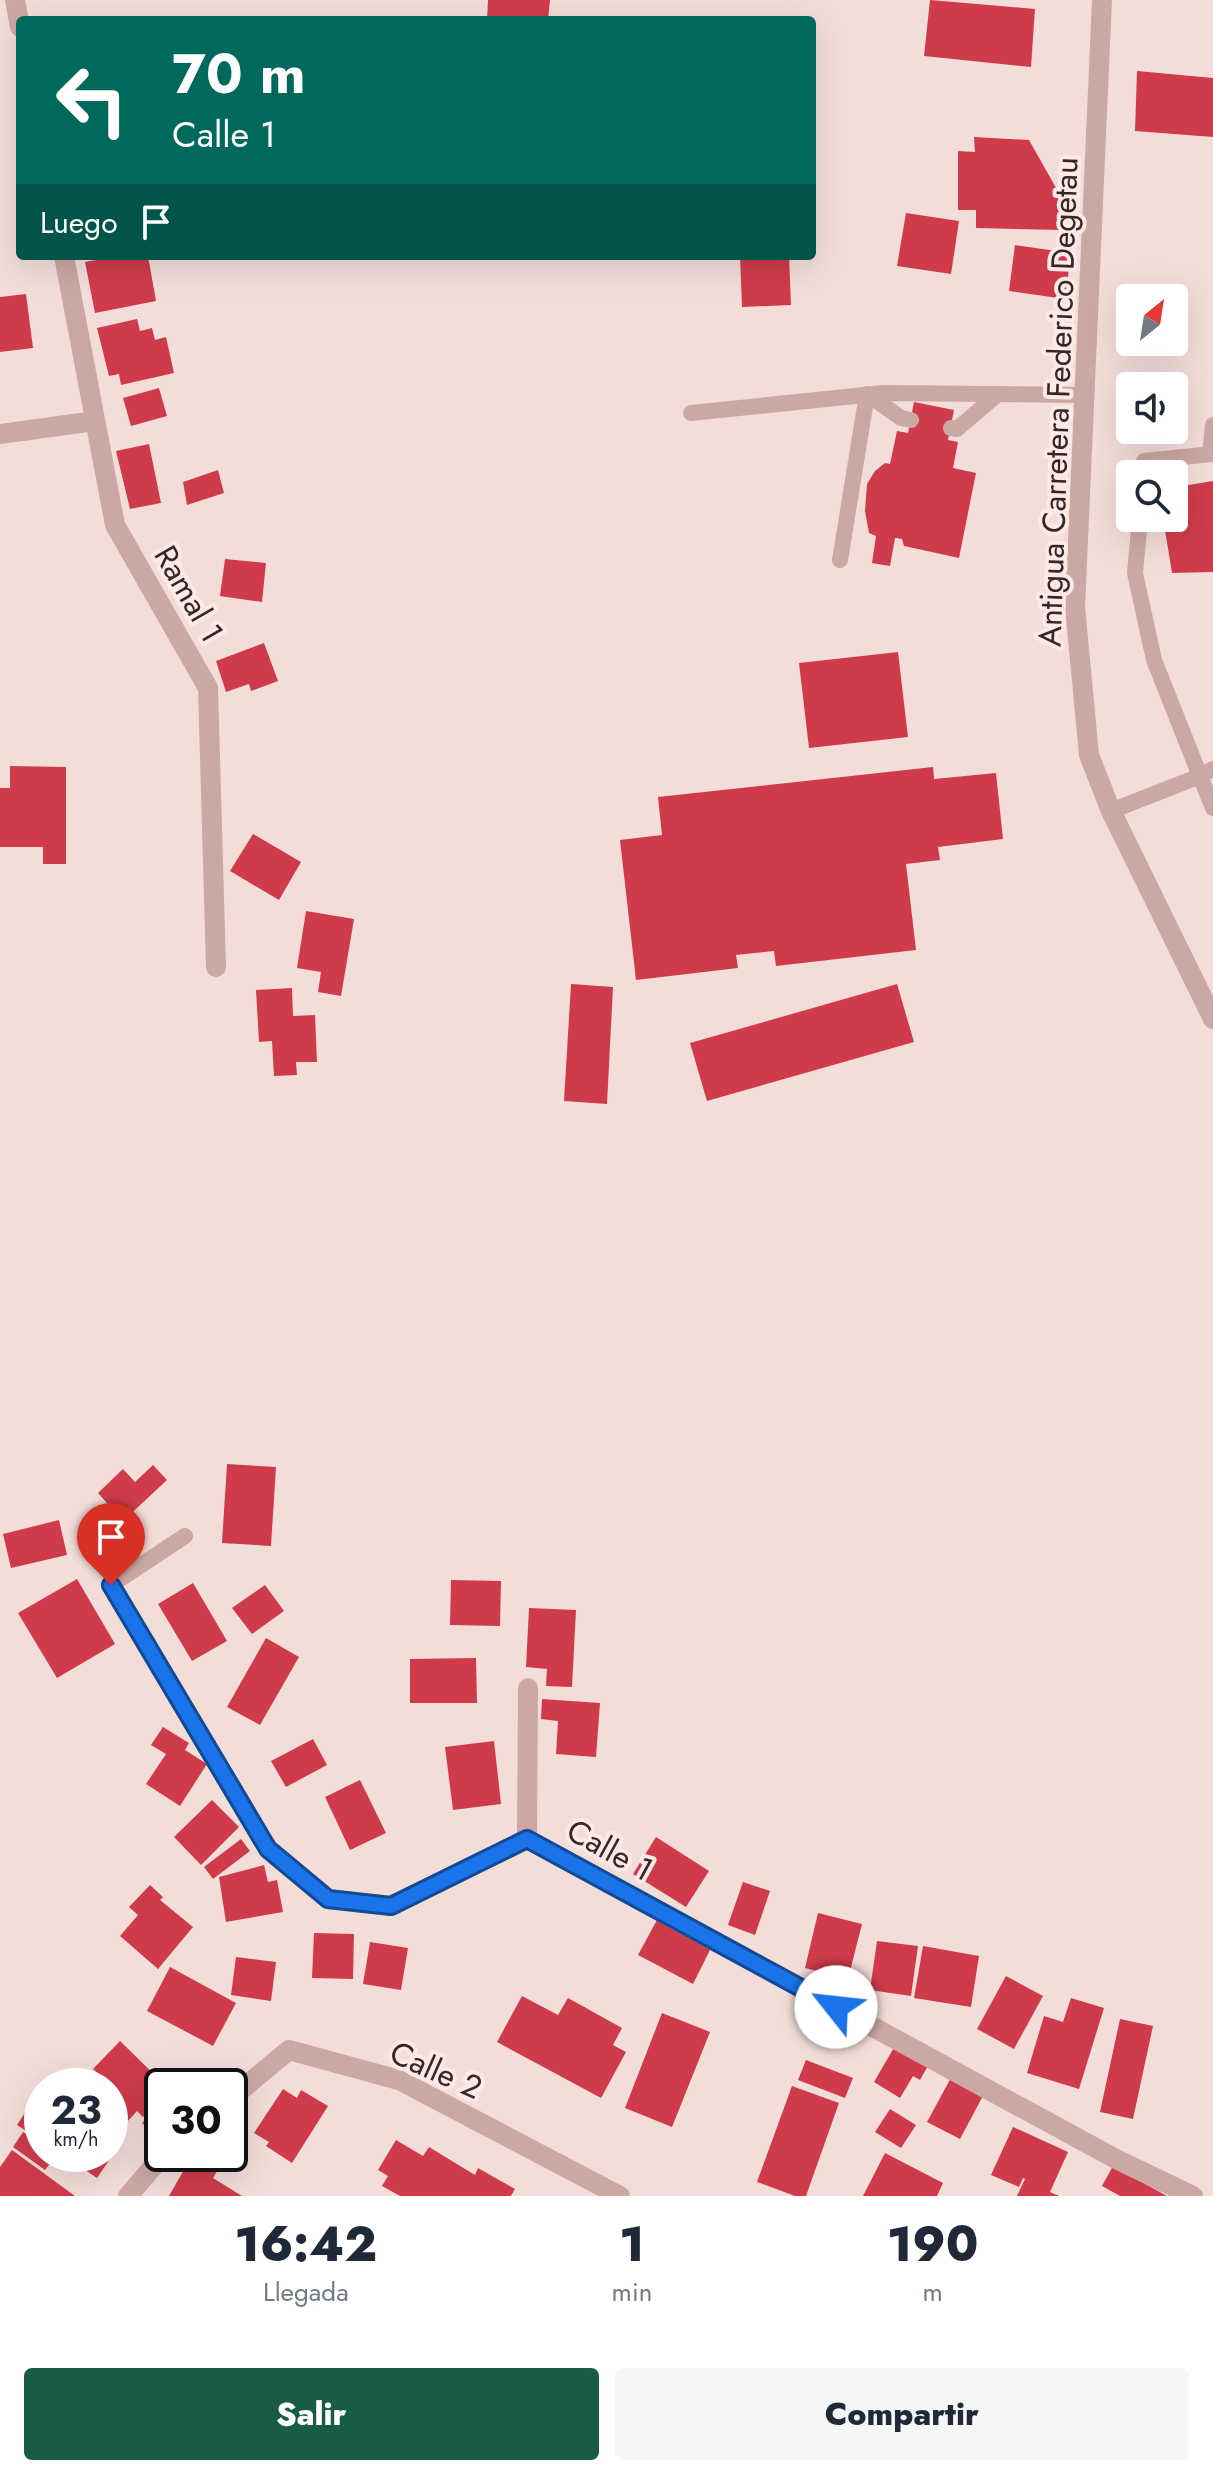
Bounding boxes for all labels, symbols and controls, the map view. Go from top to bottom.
text: 70 m [172,33,306,114]
icon: left [40,48,144,152]
text: Calle 1 [172,108,276,160]
street label: Antigua Carretera Federico Degetau [1026,156,1090,648]
icon: arrive [134,200,178,244]
text: Luego [40,201,118,244]
north arrow [1116,284,1188,356]
map controls [1116,284,1188,532]
button: sound [1116,372,1188,444]
button: search [1116,460,1188,532]
street label: Ramal 1 [143,537,235,651]
pin [77,1503,145,1585]
icon: arrive [89,1515,133,1559]
street label: Calle 1 [558,1807,662,1893]
position arrow [794,1965,878,2049]
street label: Calle 2 [383,2029,489,2111]
speed limit sign: 30 [144,2068,248,2172]
text: 23 [50,2081,102,2139]
text: km/h [53,2125,99,2154]
text: 16:42 [235,2210,377,2279]
text: 1 [619,2210,645,2279]
text: 190 [887,2210,978,2279]
text: Llegada [263,2273,349,2311]
text: min [612,2273,652,2311]
text: m [922,2273,943,2311]
button: Salir [24,2368,599,2460]
button: Compartir [615,2368,1189,2460]

